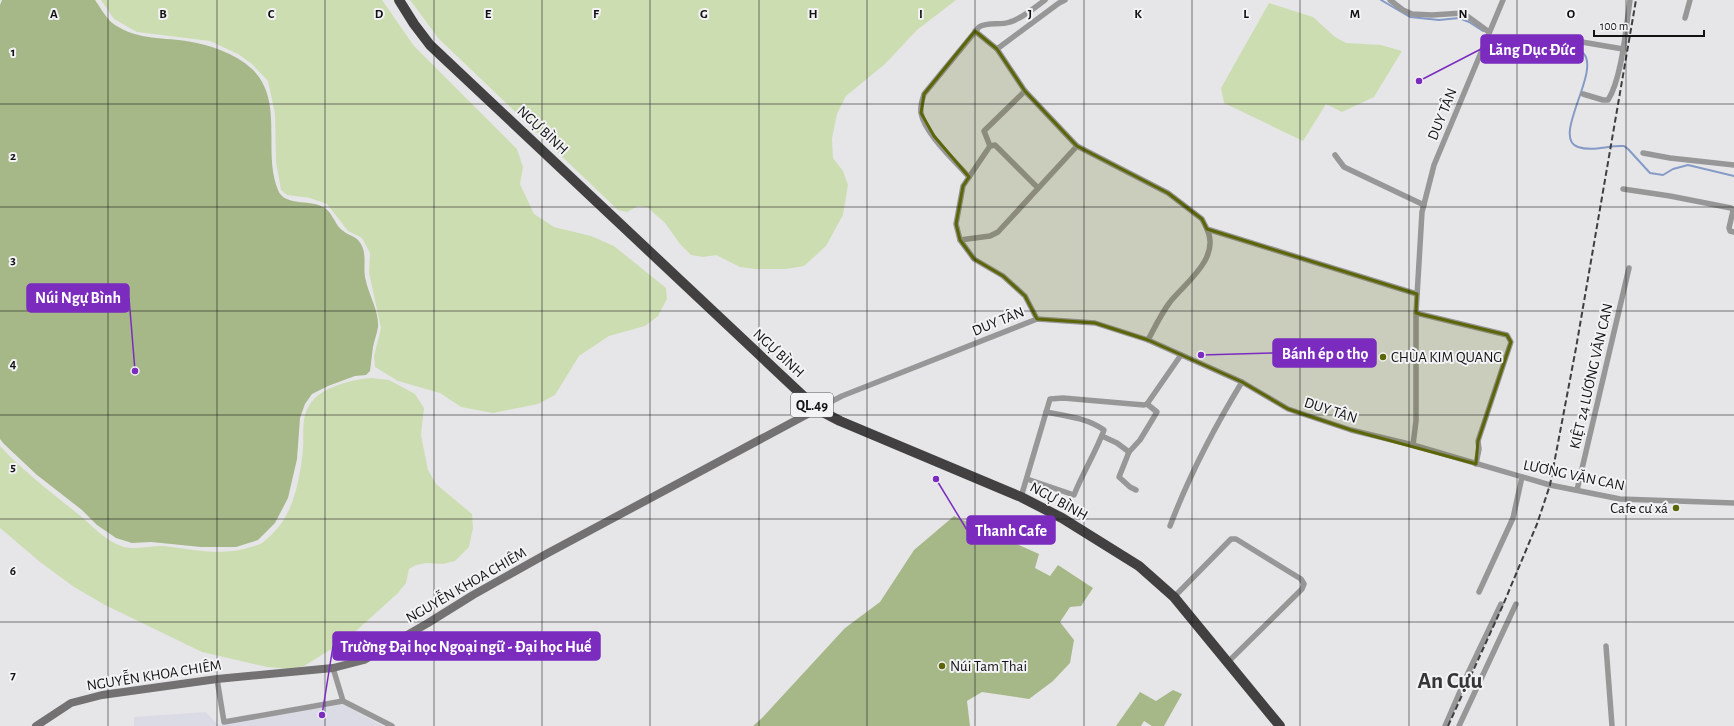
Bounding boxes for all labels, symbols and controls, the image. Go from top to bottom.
text: A [50,8,58,21]
text: B [159,8,167,21]
text: C [268,8,275,21]
text: D [375,8,384,21]
text: E [485,8,492,21]
text: F [593,8,600,21]
text: G [700,8,708,21]
text: H [808,8,818,21]
text: I [919,8,923,21]
text: J [1028,8,1032,21]
text: K [1134,8,1142,21]
text: L [1243,8,1249,21]
text: M [1350,8,1360,21]
text: N [1458,8,1468,21]
text: O [1567,8,1576,21]
scale bar [1594,12,1704,38]
text: 100 m [1600,20,1628,32]
callout: Lăng Dục Đức [1481,35,1583,63]
text: Lăng Dục Đức [1489,42,1575,58]
text: 1 [11,46,15,59]
street label: DUY TÂN [1424,86,1460,142]
street label: NGỰ BÌNH [514,102,572,158]
text: 2 [10,150,16,163]
text: 3 [10,254,16,267]
callout: Núi Ngự Bình [27,284,129,312]
text: Núi Ngự Bình [35,290,121,306]
street label: KIỆT 24 LƯƠNG VĂN CAN [1566,302,1616,450]
street label: DUY TÂN [970,303,1026,339]
street label: NGỰ BÌNH [750,325,808,381]
callout: Bánh ép o thọ [1273,339,1376,367]
text: Bánh ép o thọ [1282,346,1368,362]
place label: CHÙA KIM QUANG [1391,348,1502,365]
marker: CHÙA KIM QUANG [1378,352,1388,362]
text: 4 [10,358,17,371]
road number: QL.49 [791,393,833,417]
street label: DUY TÂN [1302,394,1360,426]
street label: LƯƠNG VĂN CAN [1522,456,1626,494]
text: 5 [10,461,16,474]
street label: NGỰ BÌNH [1027,478,1091,523]
place label: Cafe cư xá [1610,501,1668,516]
marker: Cafe cư xá [1671,503,1681,513]
callout: Thanh Cafe [967,516,1055,544]
text: Thanh Cafe [975,523,1047,539]
street label: NGUYỄN KHOA CHIÊM [402,542,529,626]
text: 6 [10,565,16,578]
callout: Trường Đại học Ngoại ngữ - Đại học Huế [333,632,600,660]
text: Trường Đại học Ngoại ngữ - Đại học Huế [340,638,592,655]
street label: NGUYỄN KHOA CHIÊM [85,654,222,694]
place label: Núi Tam Thai [950,659,1027,674]
marker: Núi Tam Thai [937,661,947,671]
text: 7 [10,669,16,682]
district label: An Cựu [1417,670,1483,693]

